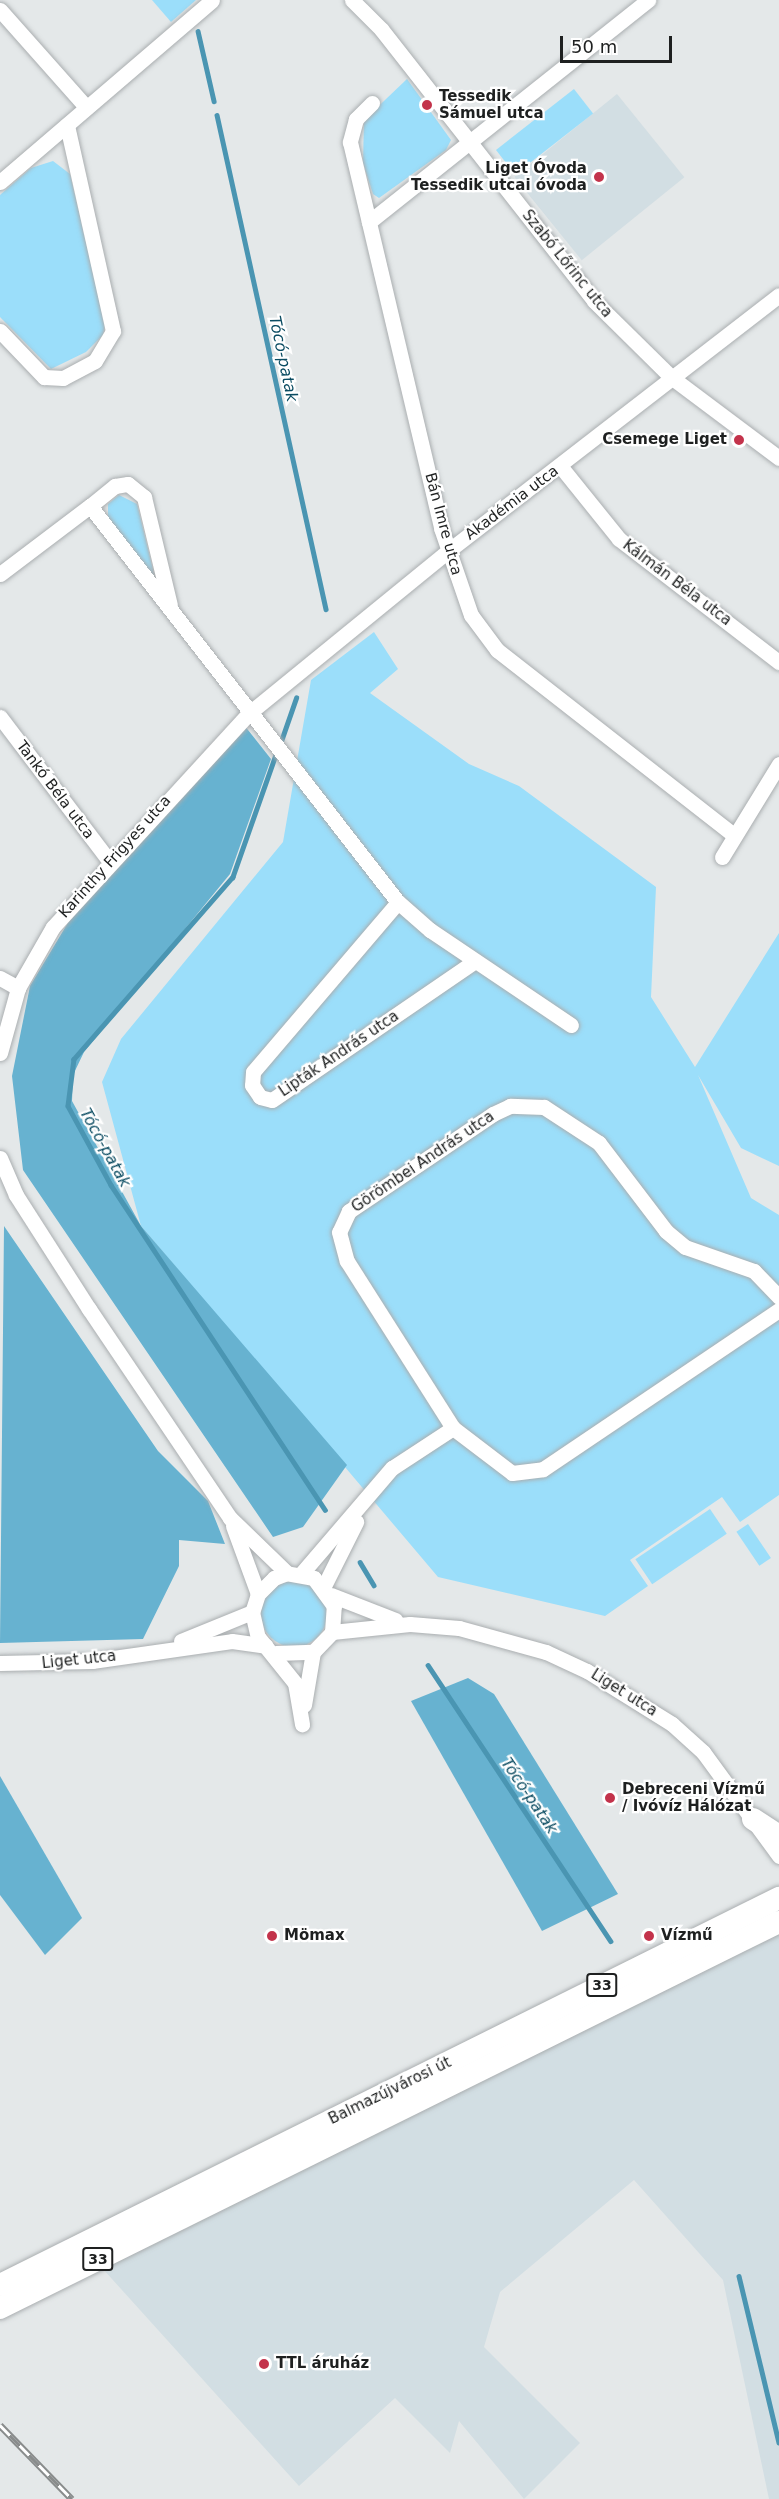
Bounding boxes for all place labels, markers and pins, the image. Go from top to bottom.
place label: Tessedik Sámuel utca [439,87,544,122]
marker: Tessedik Sámuel utca [420,98,434,112]
place label: Liget Óvoda Tessedik utcai óvoda [411,159,587,194]
marker: Liget Óvoda Tessedik utcai óvoda [592,170,606,184]
place label: Csemege Liget [602,431,727,449]
marker: Csemege Liget [732,433,746,447]
place label: Debreceni Vízmű / Ivóvíz Hálózat [622,1780,765,1815]
marker: Debreceni Vízmű / Ivóvíz Hálózat [603,1791,617,1805]
place label: Mömax [284,1927,345,1945]
place label: Vízmű [661,1927,713,1945]
marker: Mömax [265,1929,279,1943]
marker: Vízmű [642,1929,656,1943]
place label: TTL áruház [276,2355,369,2373]
marker: TTL áruház [257,2357,271,2371]

